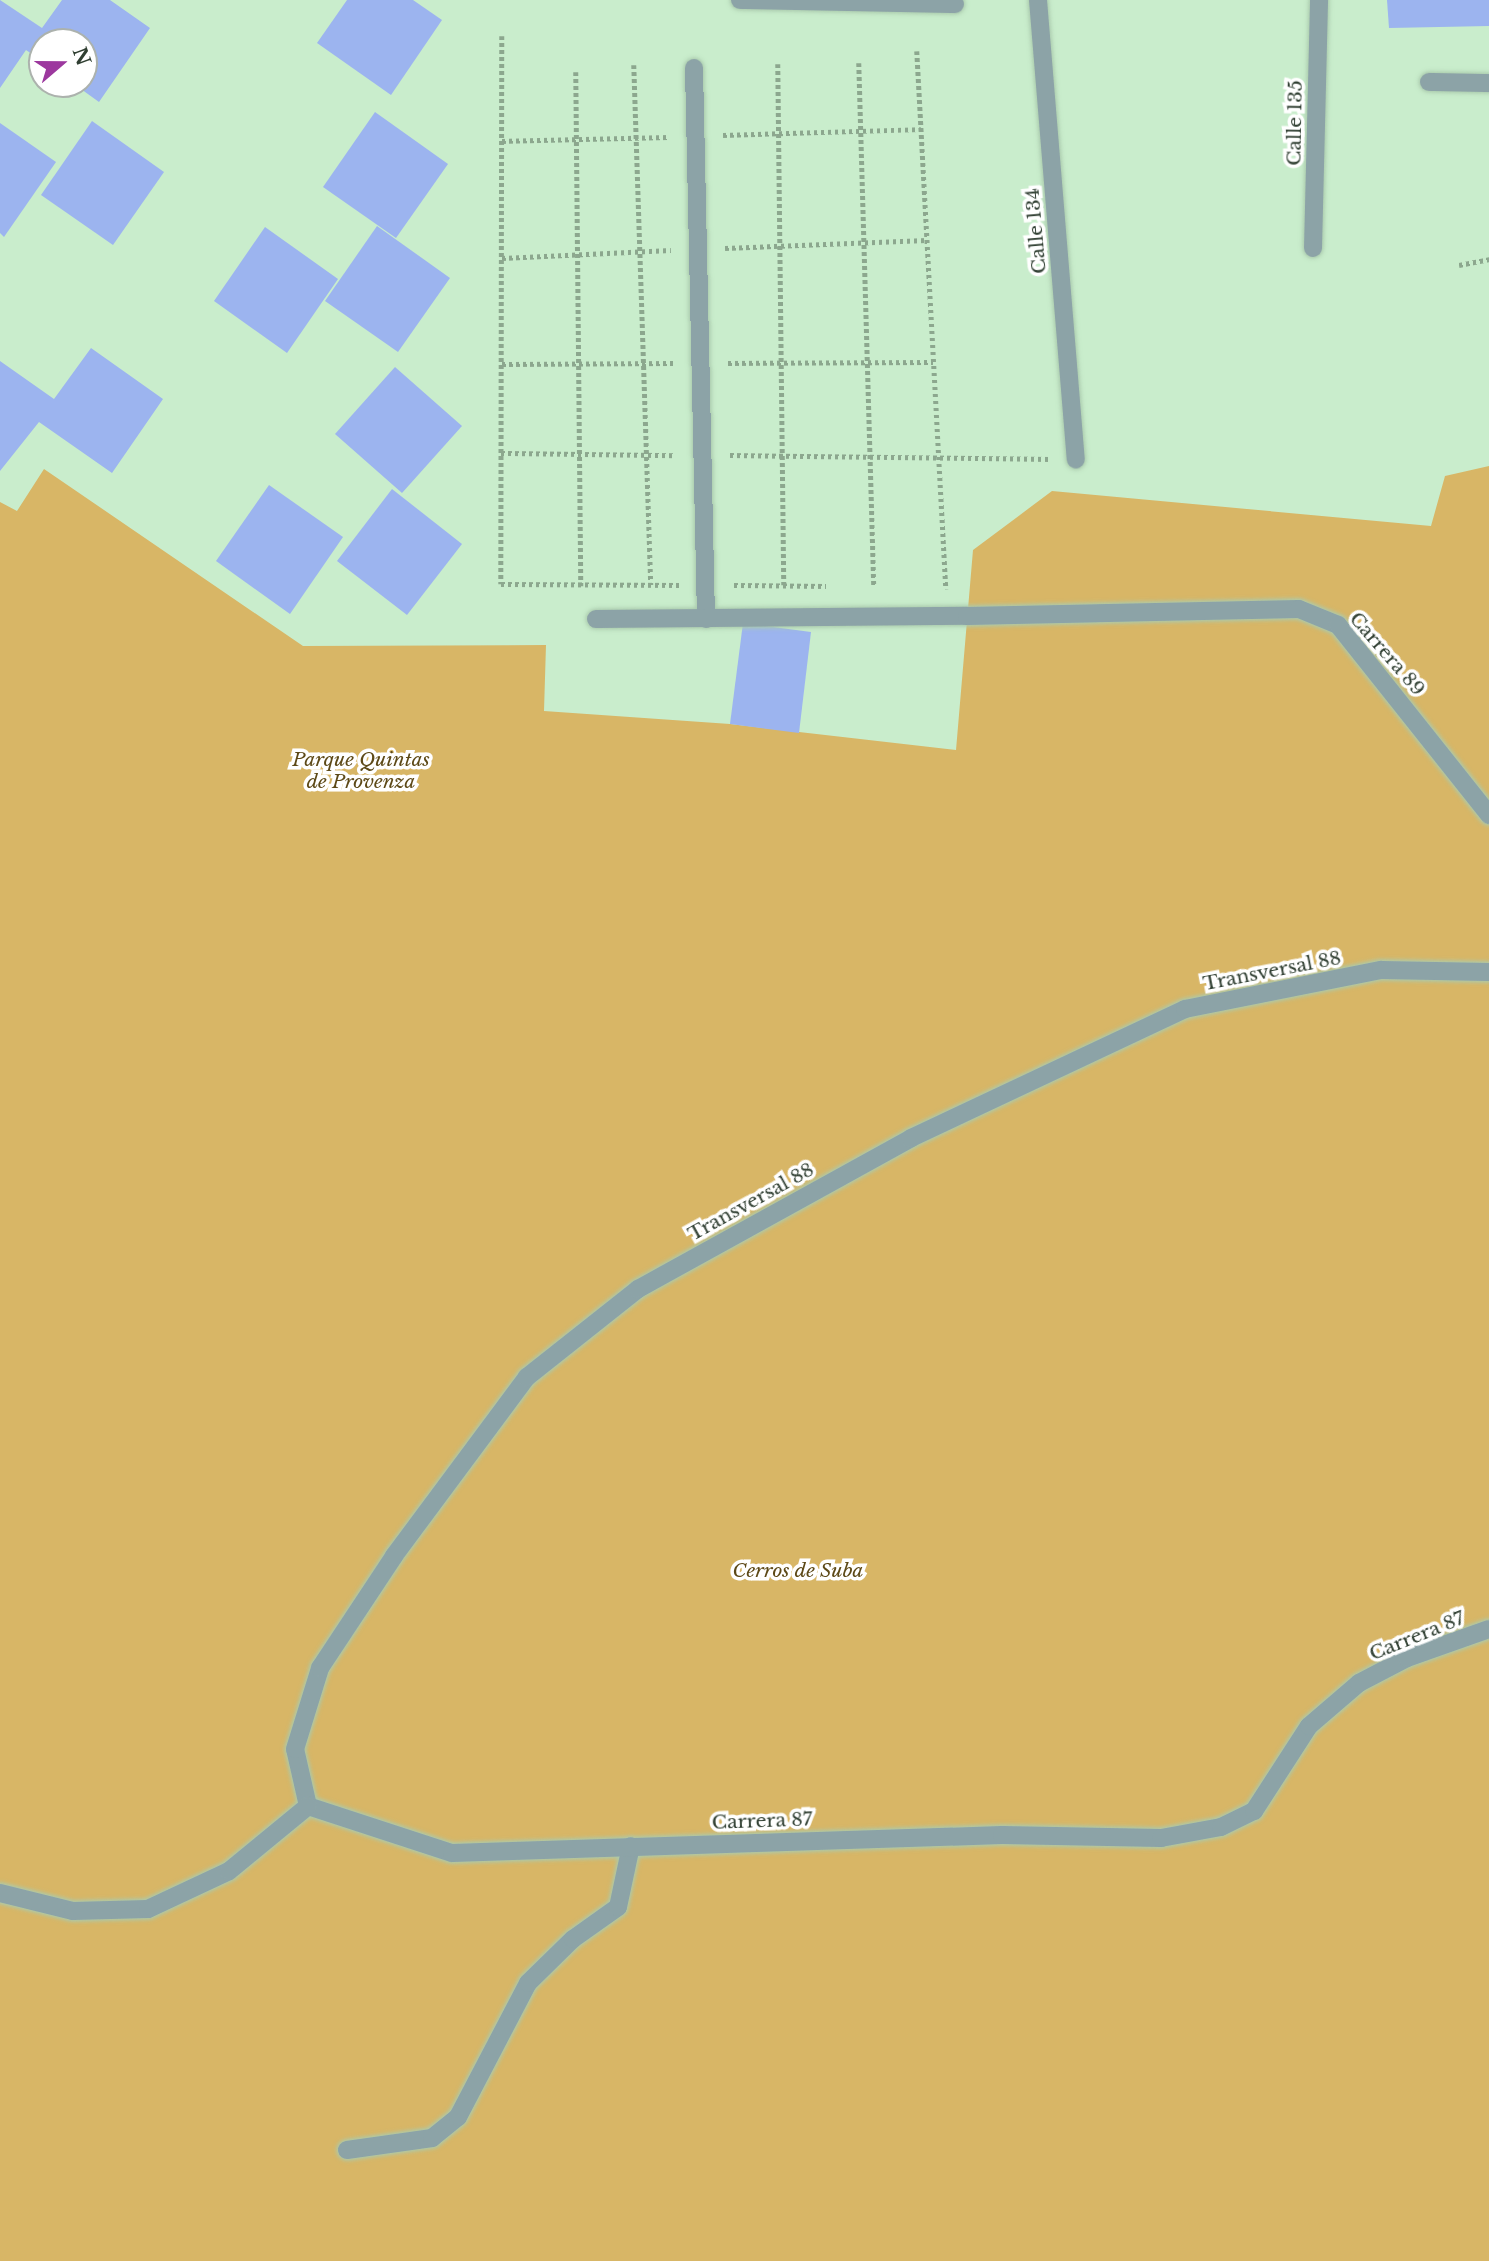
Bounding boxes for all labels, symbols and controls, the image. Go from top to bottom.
north arrow [28,28,98,98]
text: N [67,44,95,69]
street label: Calle 135 [1283,80,1307,166]
street label: Calle 134 [1021,187,1051,275]
street label: Carrera 89 [1344,608,1430,700]
park label: Parque Quintas de Provenza [292,749,430,793]
street label: Transversal 88 [1201,946,1343,996]
street label: Transversal 88 [684,1158,818,1246]
park label: Cerros de Suba [733,1560,863,1582]
street label: Carrera 87 [1366,1607,1468,1665]
street label: Carrera 87 [711,1808,813,1834]

